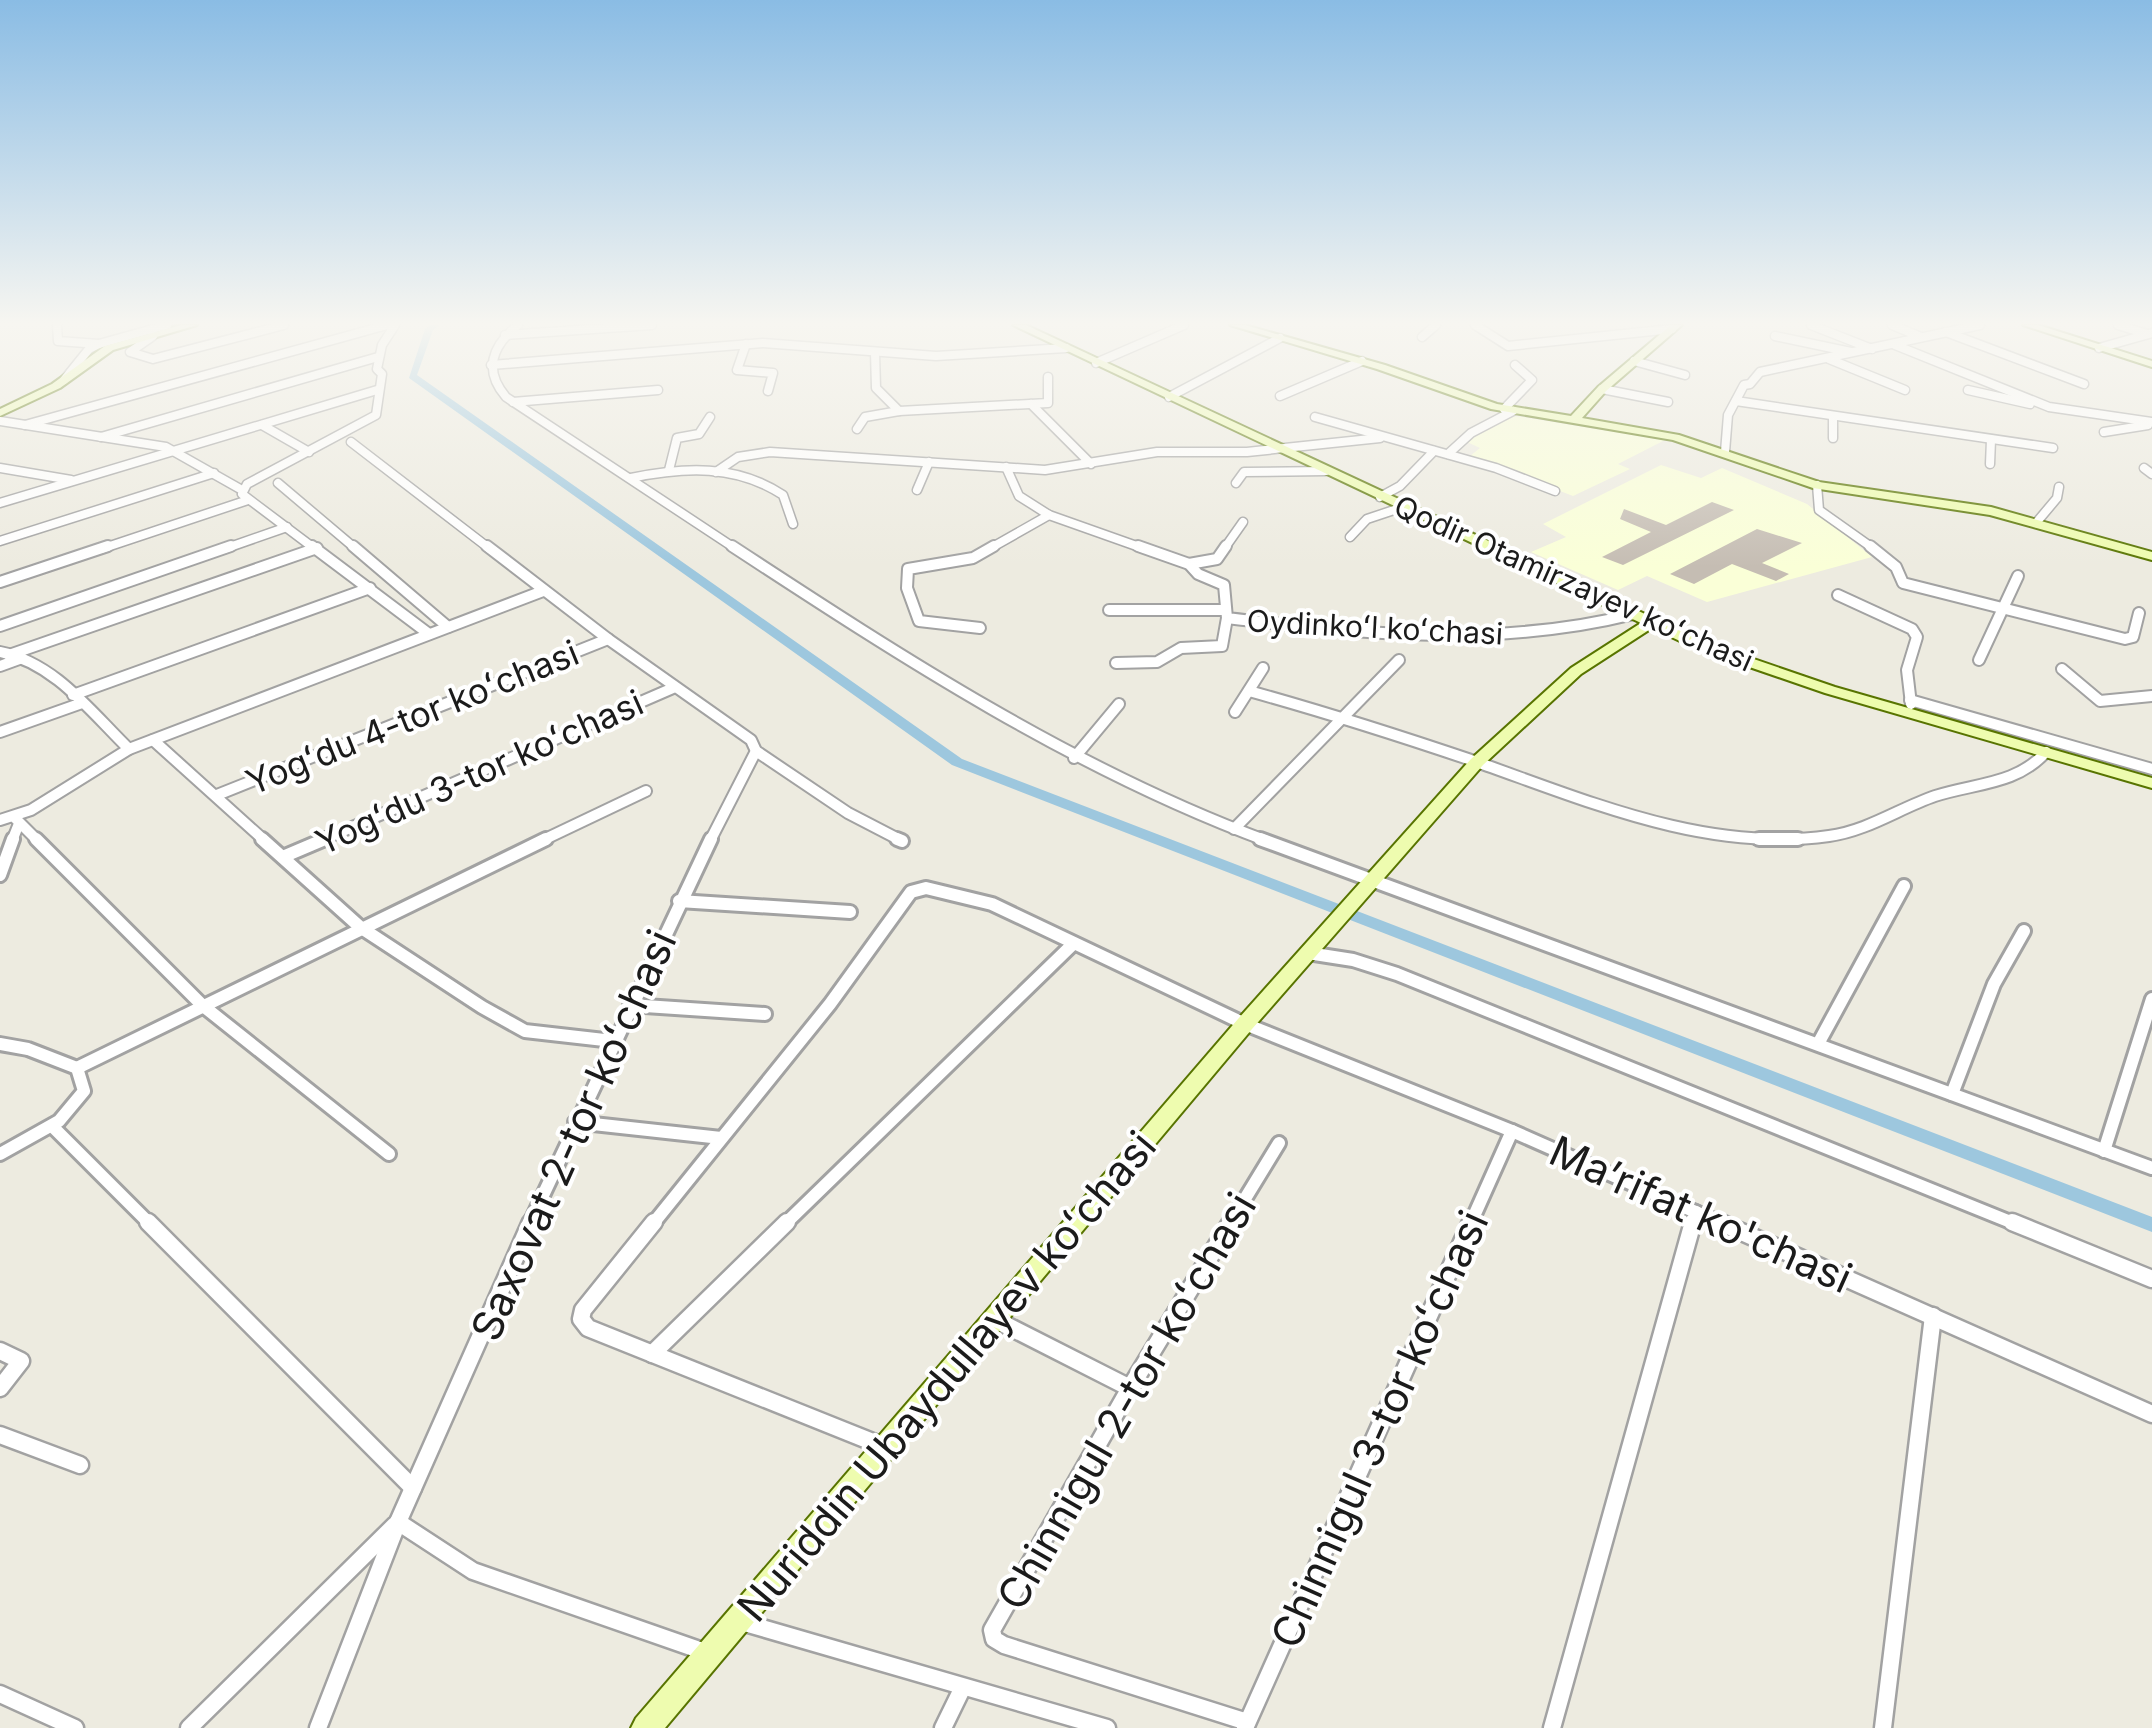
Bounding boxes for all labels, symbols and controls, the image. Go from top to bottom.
street label: Qodir Otamirzayev koʻchasi [1389,487,1759,679]
street label: Oydinkoʻl koʻchasi [1246,602,1504,652]
street label: Yogʻdu 4-tor koʻchasi [240,631,584,803]
street label: Yogʻdu 3-tor koʻchasi [309,681,649,863]
street label: Saxovat 2-tor koʻchasi [459,922,687,1348]
street label: Nuriddin Ubaydullayev koʻchasi [726,1121,1166,1631]
street label: Maʼrifat ko'chasi [1542,1125,1860,1303]
street label: Chinnigul 2-tor koʻchasi [986,1184,1266,1618]
street label: Chinnigul 3-tor koʻchasi [1260,1203,1498,1655]

